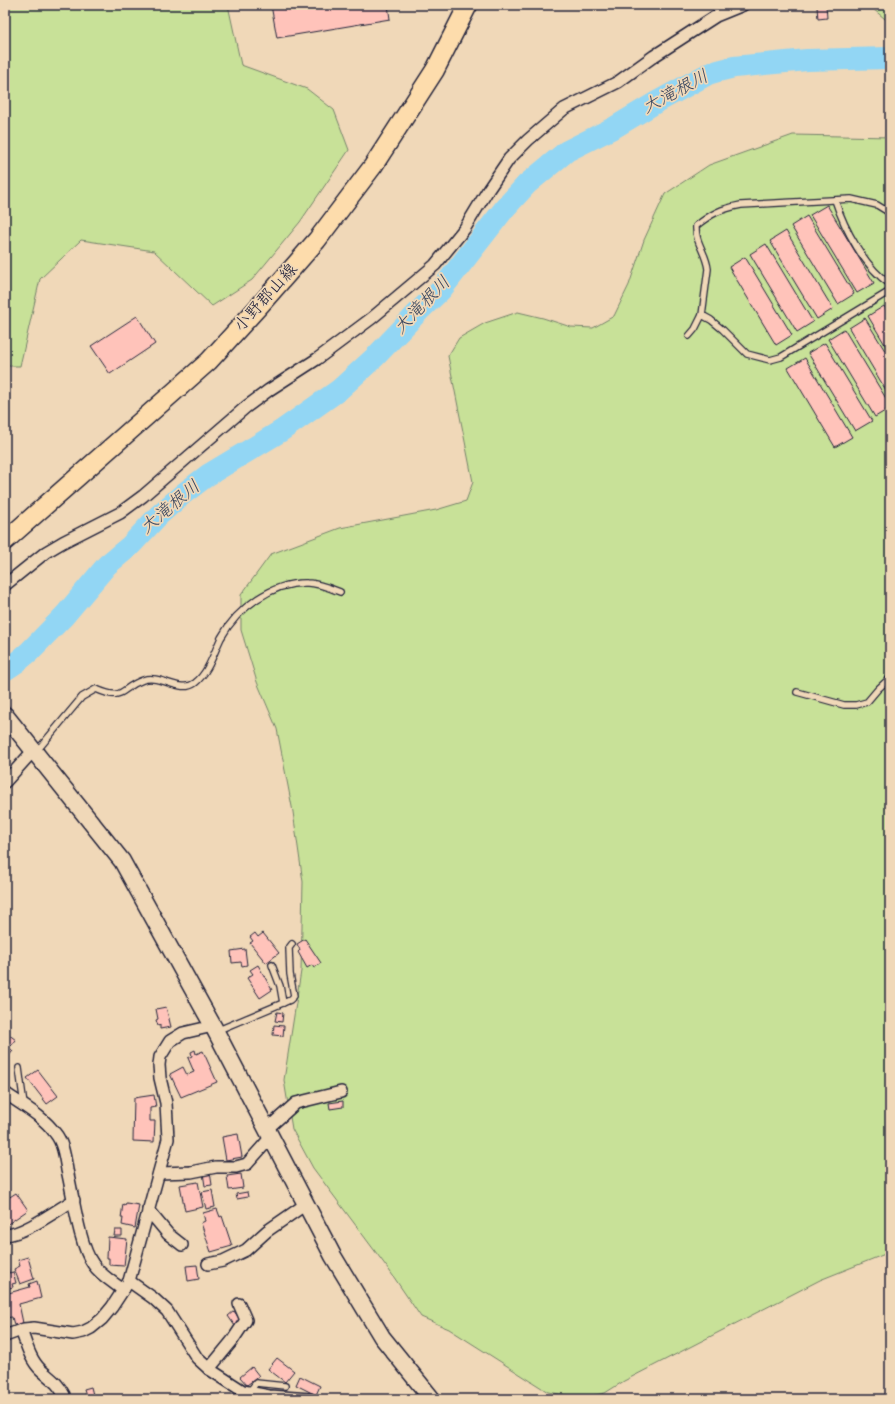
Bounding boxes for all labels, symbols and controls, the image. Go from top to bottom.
water label: 大滝根川 [638,65,714,121]
street label: 小野郡山線 [228,258,304,338]
water label: 大滝根川 [389,271,457,341]
water label: 大滝根川 [135,475,207,541]

